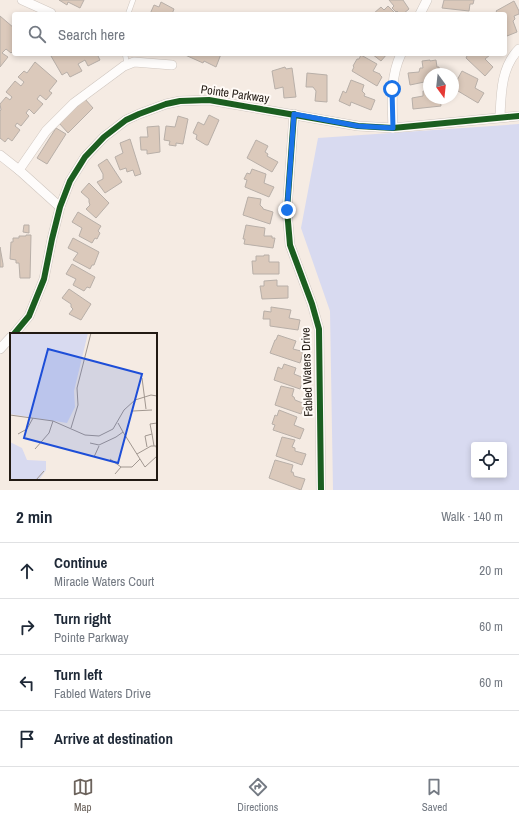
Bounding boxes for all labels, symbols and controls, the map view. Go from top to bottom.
search box [12,12,507,56]
icon: search [26,23,48,45]
text: Search here [58,24,125,45]
north arrow [423,68,459,104]
route start [383,80,401,98]
street label: Pointe Parkway [200,81,270,107]
route end [278,201,296,219]
street label: Fabled Waters Drive [297,327,317,417]
inset map [10,333,157,480]
map controls [471,442,507,478]
button: locate [471,442,507,478]
text: 2 min [16,505,52,528]
text: Walk · 140 m [441,508,503,525]
text: Continue [54,552,107,573]
icon: ahead [16,560,38,582]
text: 20 m [479,562,503,579]
text: Miracle Waters Court [54,573,154,590]
text: Turn right [54,608,111,629]
icon: right [16,616,38,638]
text: 60 m [479,618,503,635]
text: Pointe Parkway [54,629,129,646]
text: Turn left [54,664,102,685]
icon: left [16,672,38,694]
text: 60 m [479,674,503,691]
text: Fabled Waters Drive [54,685,151,702]
icon: arrive [16,728,38,750]
text: Arrive at destination [54,728,173,749]
tab: Map [72,776,94,814]
tab: Directions [237,776,278,814]
tab: Saved [422,776,447,814]

